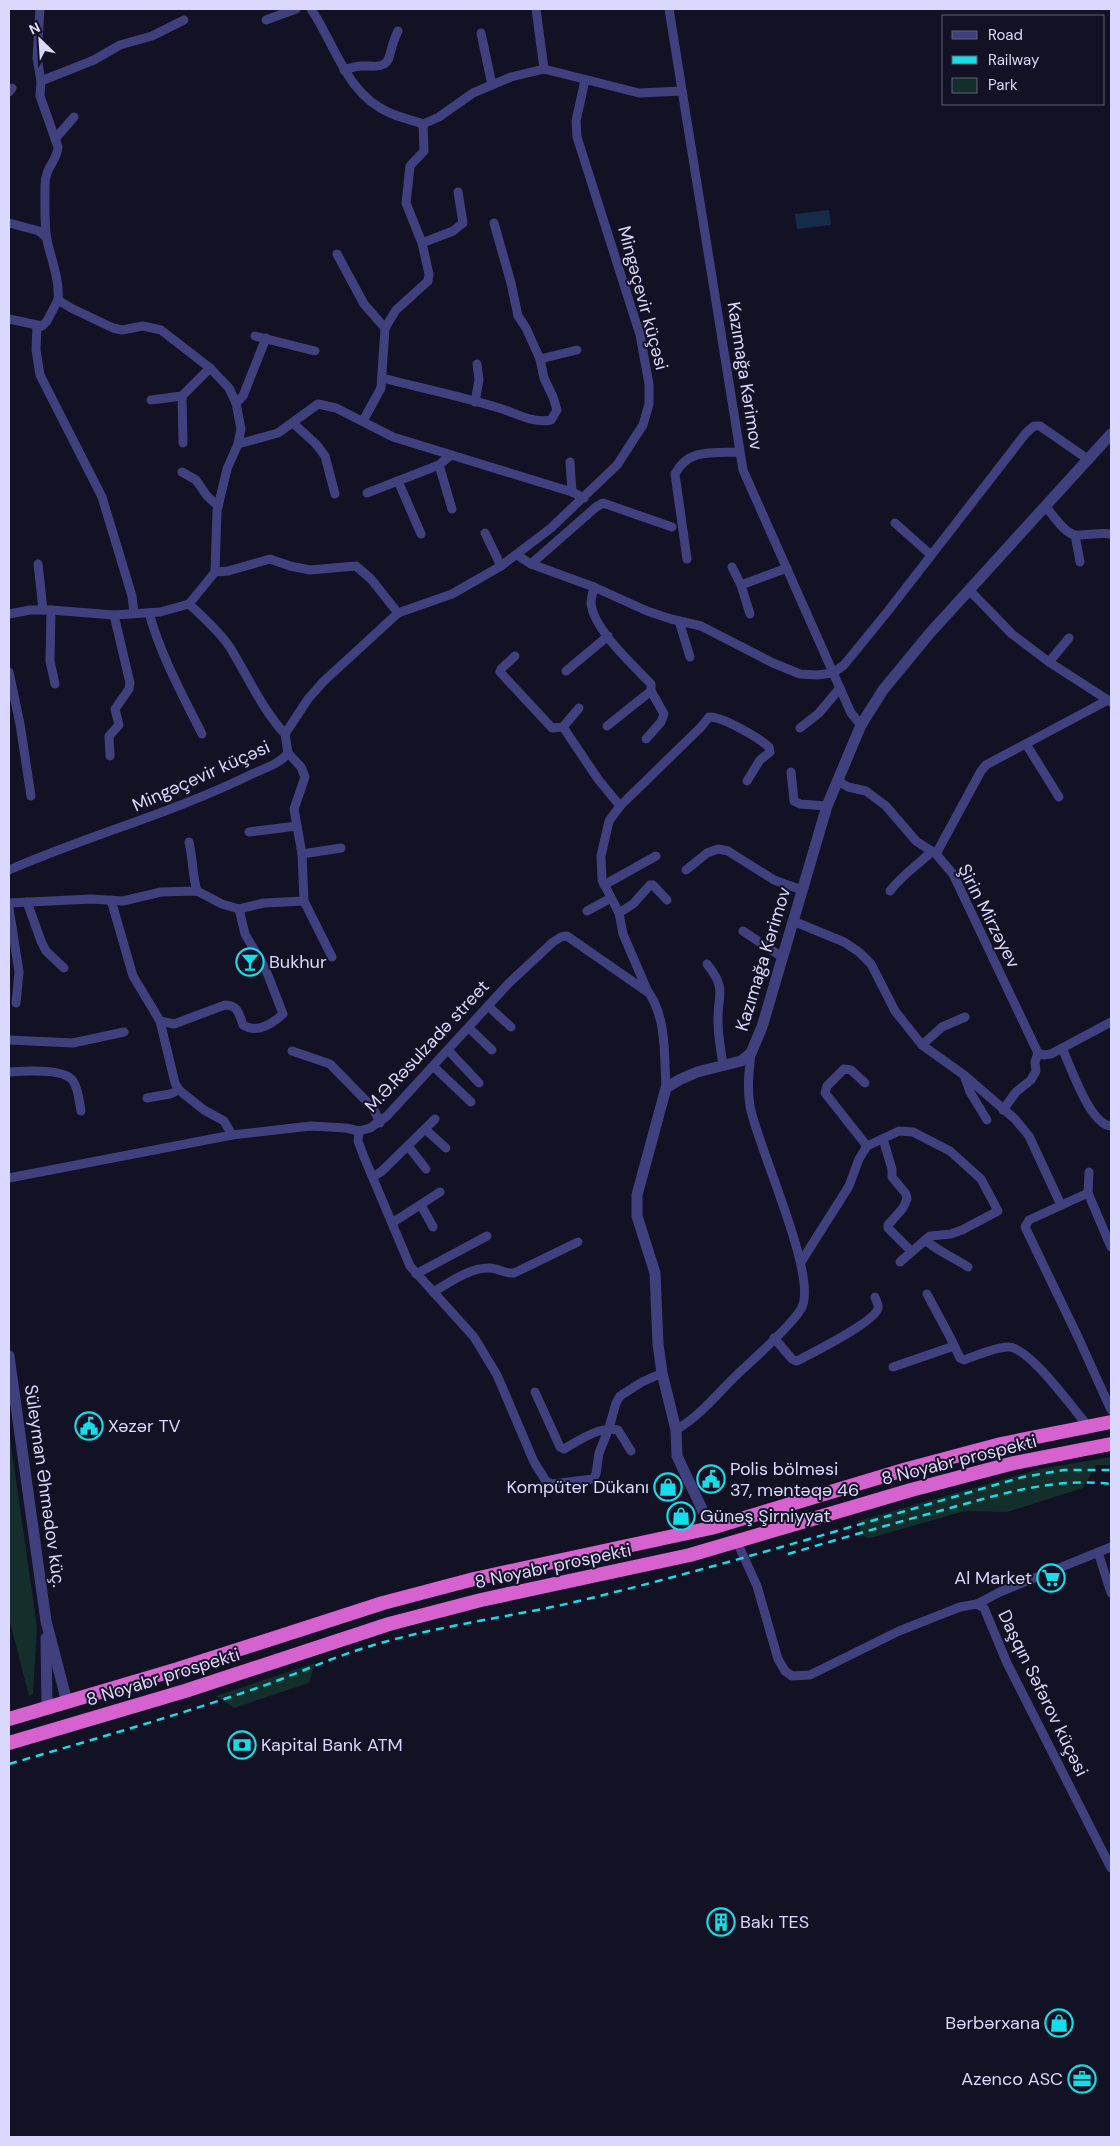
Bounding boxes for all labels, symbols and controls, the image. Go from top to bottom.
north arrow [15,15,65,65]
legend [942,15,1105,105]
text: N [26,18,43,39]
text: Road [988,25,1023,45]
text: Railway [988,50,1040,70]
text: Park [988,75,1018,95]
street label: Mingəçevir küçəsi [612,223,674,373]
street label: Kazımağa Kərimov [721,300,769,452]
street label: Mingəçevir küçəsi [128,735,274,817]
street label: Şirin Mirzəyev [953,860,1026,973]
street label: Kazımağa Kərimov [730,884,796,1034]
bar icon: Bukhur [235,947,265,977]
place label: Bukhur [269,950,327,974]
street label: M.Ə.Rəsulzadə street [359,975,495,1117]
street label: Süleyman Əhmədov küç. [19,1383,71,1589]
public building icon: Xəzər TV [74,1411,104,1441]
place label: Xəzər TV [108,1414,181,1438]
street label: 8 Noyabr prospekti [879,1429,1039,1491]
place label: Polis bölməsi 37, məntəqə 46 [730,1457,859,1502]
public building icon: Polis bölməsi 37, məntəqə 46 [696,1464,726,1494]
shop icon: Kompüter Dükanı [653,1472,683,1502]
place label: Kompüter Dükanı [506,1475,649,1499]
shop icon: Günəş Şirniyyat [666,1501,696,1531]
place label: Günəş Şirniyyat [700,1504,830,1528]
street label: 8 Noyabr prospekti [473,1538,633,1594]
supermarket icon: Al Market [1036,1563,1066,1593]
place label: Al Market [954,1566,1032,1590]
street label: Daşqın Səfərov küçəsi [992,1606,1094,1780]
street label: 8 Noyabr prospekti [83,1642,243,1712]
bank icon: Kapital Bank ATM [227,1730,257,1760]
place label: Kapital Bank ATM [261,1733,403,1757]
building icon: Bakı TES [706,1907,736,1937]
place label: Bakı TES [740,1910,809,1934]
shop icon: Bərbərxana [1044,2008,1074,2038]
place label: Bərbərxana [945,2011,1040,2035]
office icon: Azenco ASC [1067,2064,1097,2094]
place label: Azenco ASC [961,2067,1063,2091]

